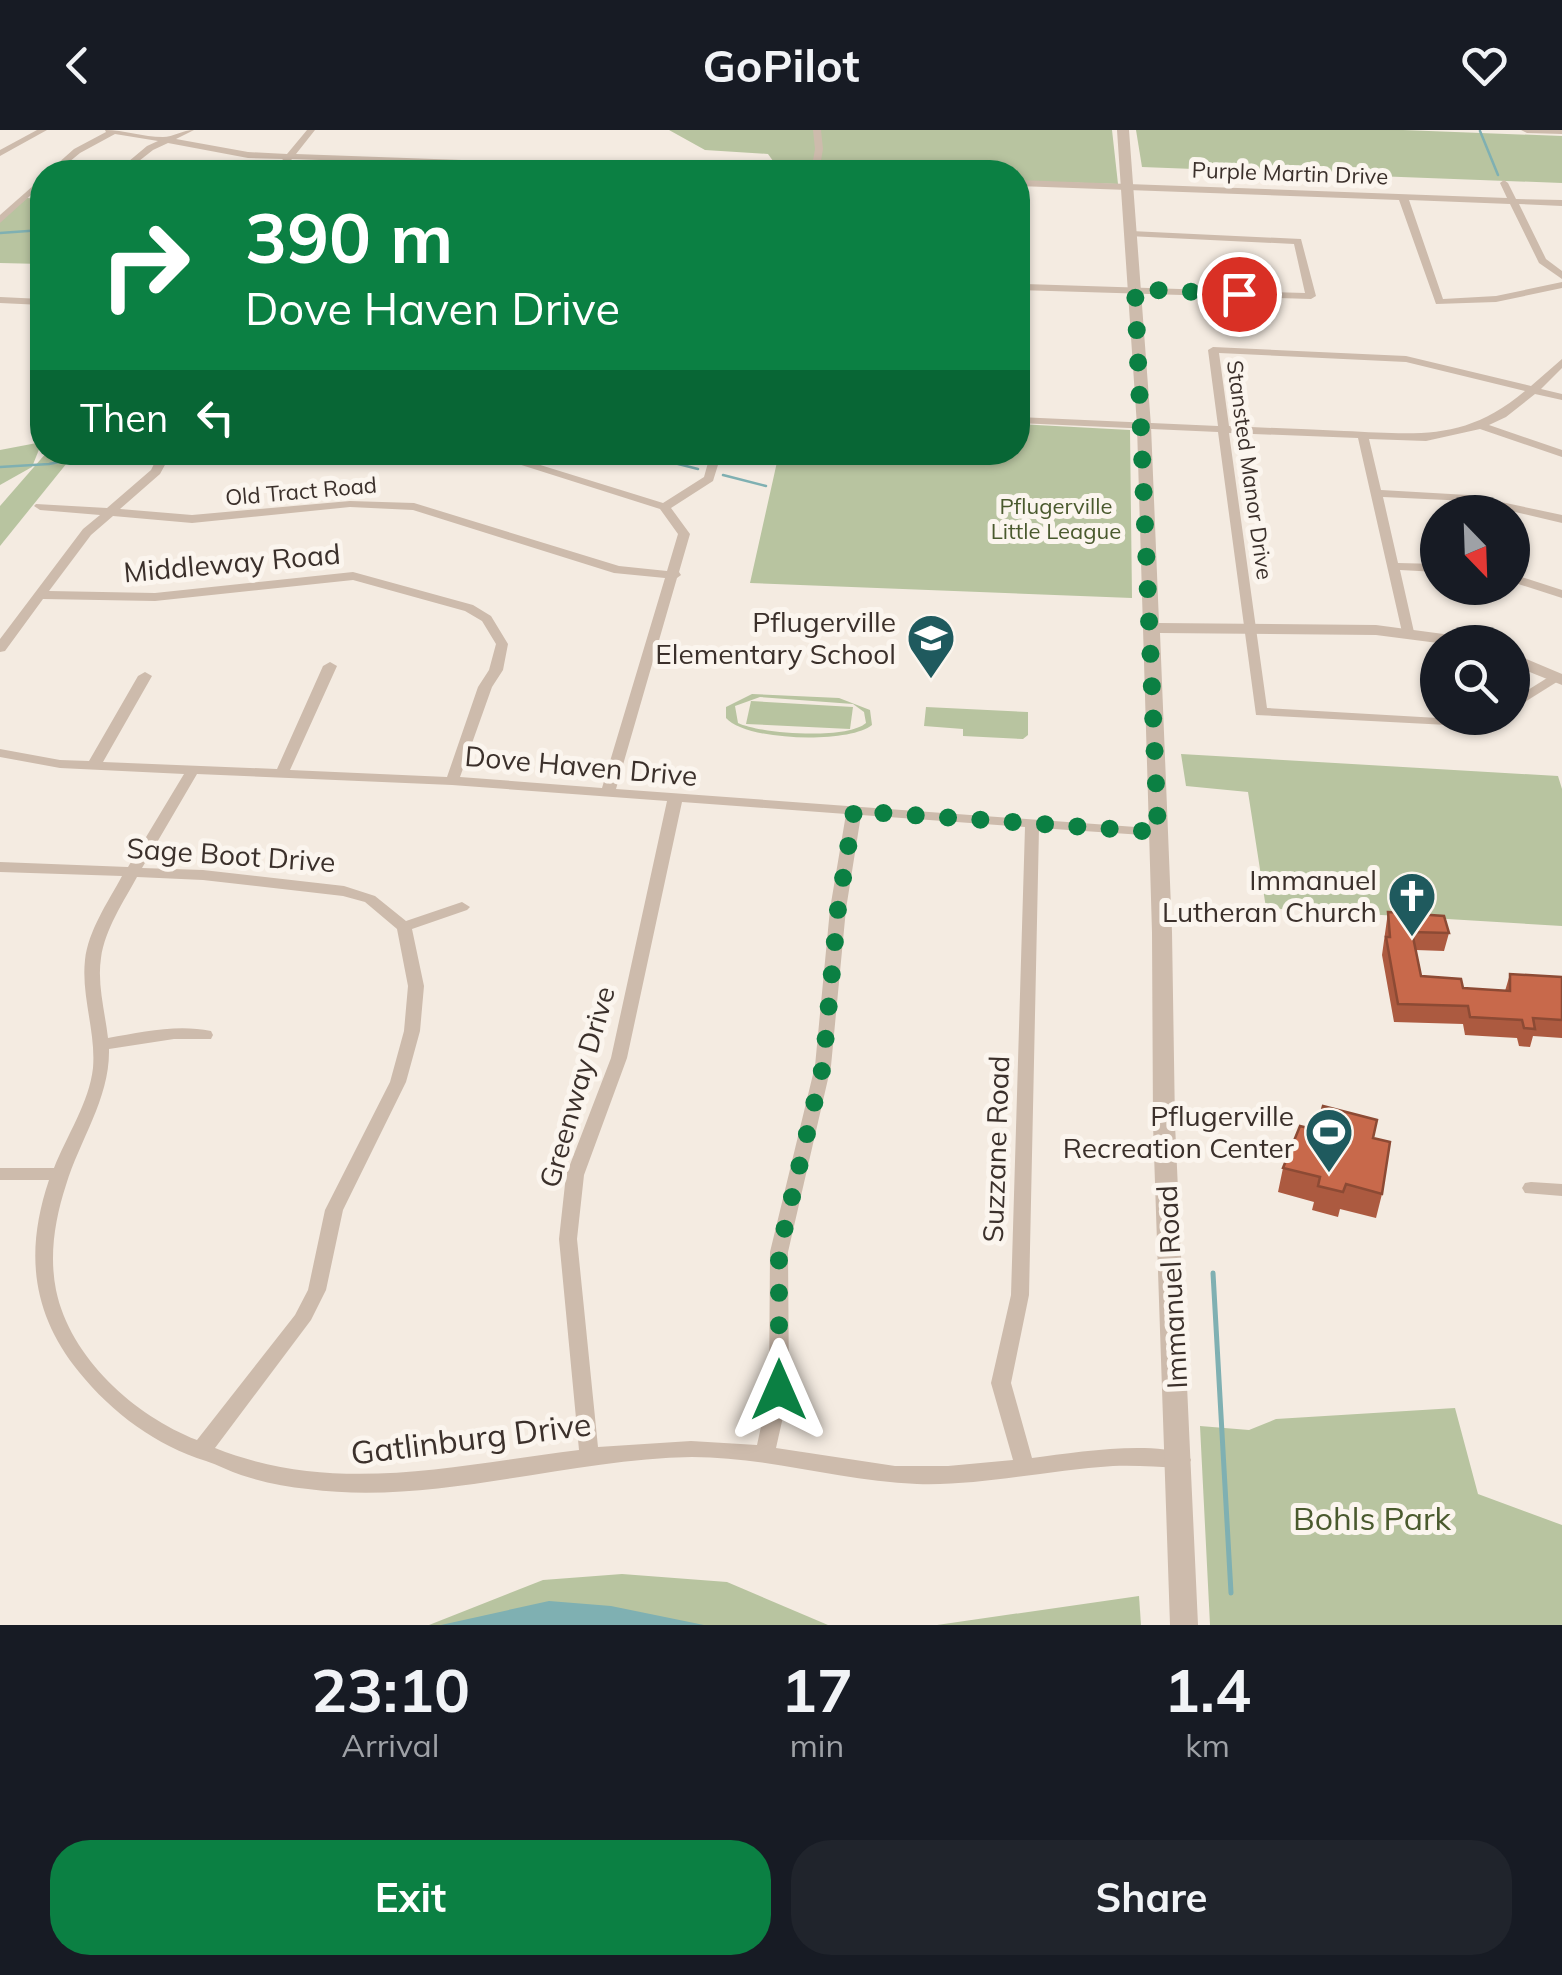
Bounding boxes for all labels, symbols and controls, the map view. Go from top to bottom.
text: GoPilot [703,37,859,93]
icon: back [50,38,105,93]
icon: heart [1457,38,1512,93]
street label: Purple Martin Drive [1191,156,1389,190]
text: 390 m [245,193,453,281]
icon: right [80,200,210,330]
pin [1197,252,1282,337]
icon: arrive [1212,267,1267,322]
text: Dove Haven Drive [245,280,620,336]
street label: Stansted Manor Drive [1221,359,1279,581]
icon: left [188,390,243,445]
text: Then [80,394,168,442]
street label: Old Tract Road [224,470,378,512]
park label: Pflugerville Little League [991,492,1121,545]
north arrow [1420,495,1530,605]
map controls [1420,495,1530,735]
street label: Middleway Road [122,536,342,589]
place label: Pflugerville Elementary School [655,604,896,671]
school or university icon: Pflugerville Elementary School [905,612,957,680]
button: search [1420,625,1530,735]
street label: Dove Haven Drive [463,738,699,793]
street label: Sage Boot Drive [125,830,337,879]
place label: Immanuel Lutheran Church [1162,862,1377,929]
church icon: Immanuel Lutheran Church [1386,870,1438,938]
street label: Greenway Drive [531,982,622,1192]
street label: Suzzane Road [975,1055,1016,1243]
place label: Pflugerville Recreation Center [1063,1098,1295,1165]
sports icon: Pflugerville Recreation Center [1303,1106,1355,1174]
street label: Immanuel Road [1149,1184,1194,1390]
position arrow [727,1338,831,1442]
street label: Gatlinburg Drive [348,1403,593,1473]
park label: Bohls Park [1293,1498,1452,1538]
text: 23:10 [311,1652,470,1727]
text: 17 [781,1652,853,1727]
text: 1.4 [1164,1652,1251,1727]
text: Arrival [342,1725,439,1765]
text: min [790,1725,844,1765]
text: km [1185,1725,1230,1765]
button: Exit [50,1840,771,1955]
button: Share [791,1840,1512,1955]

